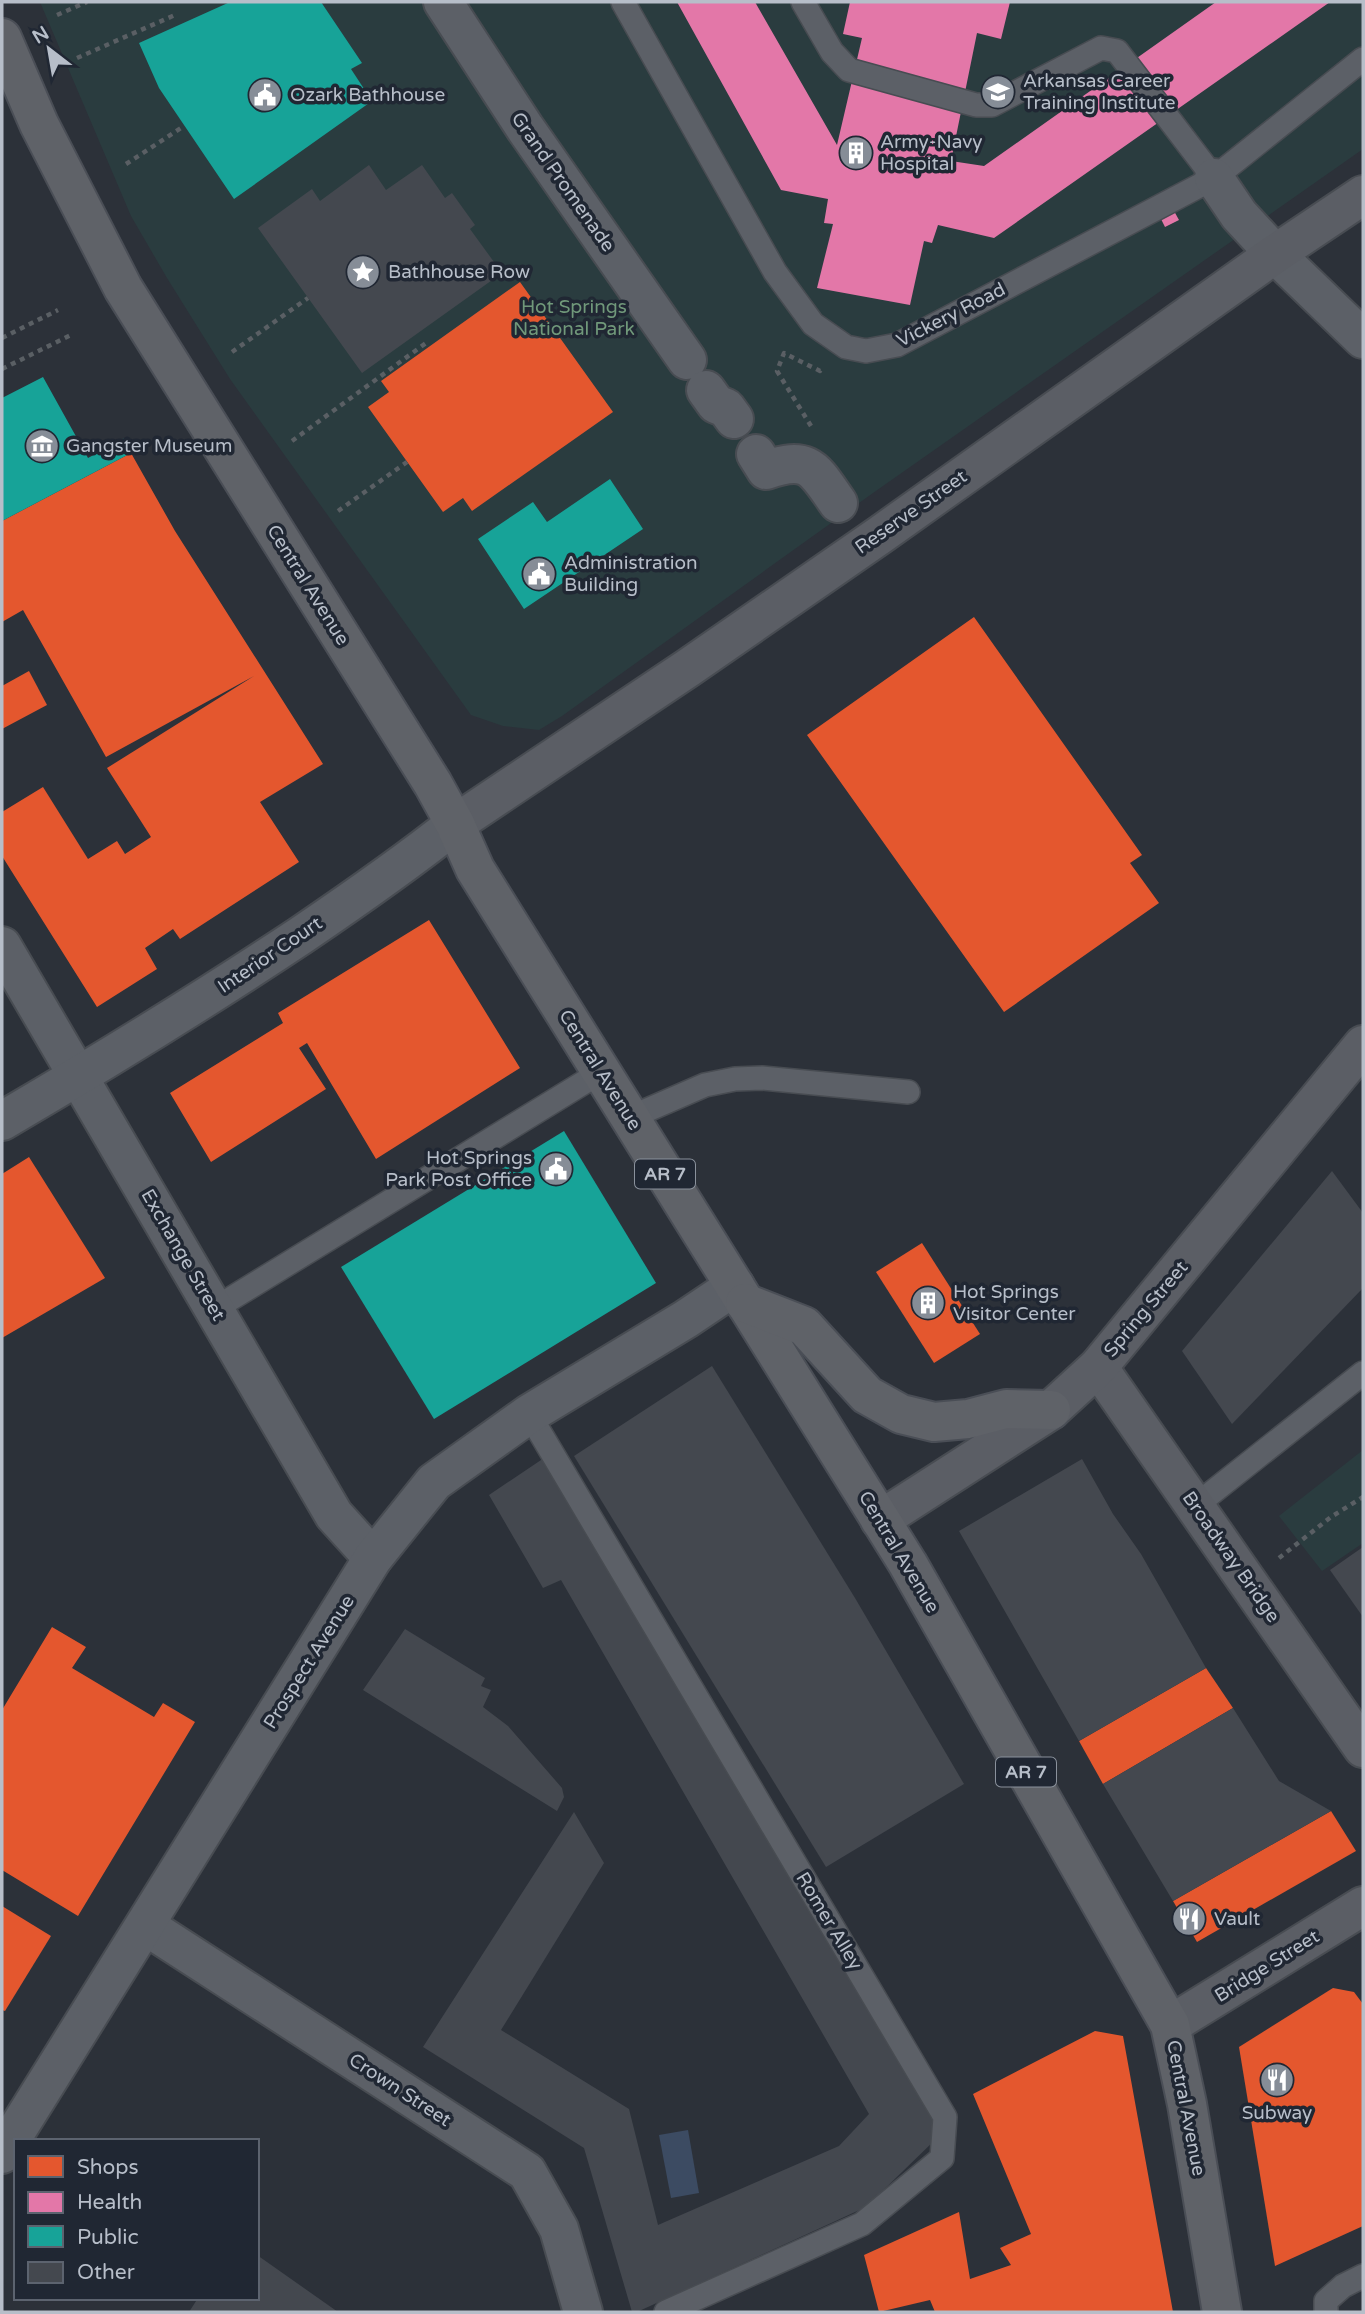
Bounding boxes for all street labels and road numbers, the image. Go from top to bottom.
street label: Grand Promenade [507,108,619,256]
street label: Vickery Road [893,278,1009,352]
street label: Reserve Street [851,465,971,559]
street label: Central Avenue [262,521,354,649]
street label: Interior Court [214,912,326,998]
street label: Central Avenue [554,1006,646,1134]
road number: AR 7 [635,1160,695,1189]
street label: Exchange Street [136,1185,230,1325]
street label: Spring Street [1100,1257,1192,1361]
street label: Central Avenue [854,1487,944,1617]
street label: Broadway Bridge [1178,1487,1284,1627]
street label: Prospect Avenue [259,1591,359,1733]
road number: AR 7 [996,1758,1056,1786]
street label: Romer Alley [791,1868,867,1974]
street label: Bridge Street [1211,1925,1323,2007]
street label: Central Avenue [1162,2038,1210,2178]
street label: Crown Street [345,2049,455,2131]

